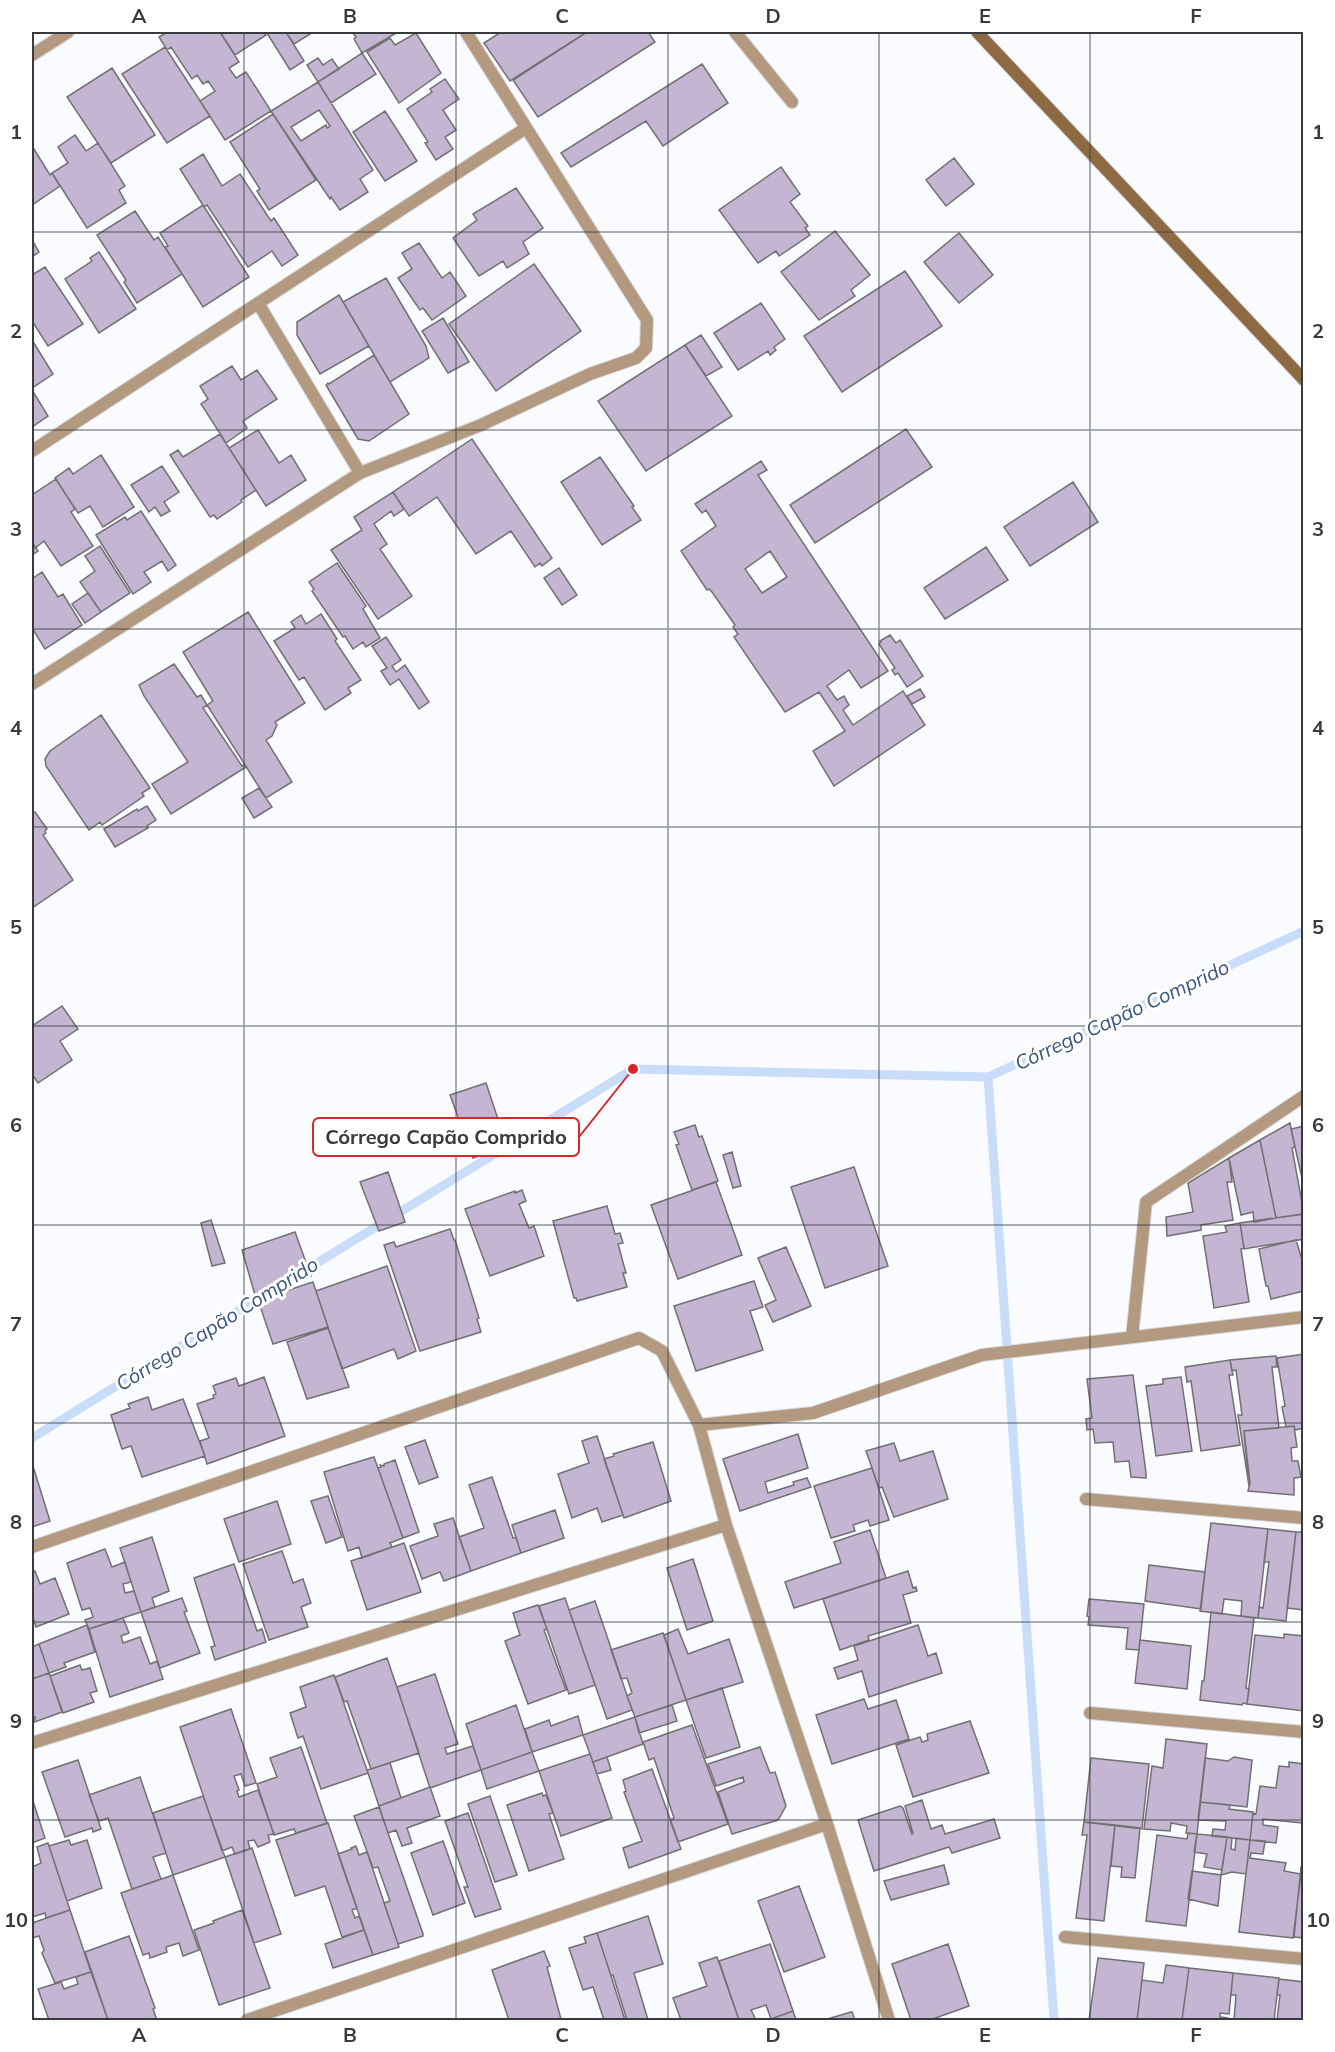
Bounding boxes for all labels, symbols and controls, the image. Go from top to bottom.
text: A [132,3,147,28]
text: B [343,3,357,28]
text: C [555,3,569,28]
text: D [765,3,781,28]
text: E [979,3,991,28]
text: F [1190,3,1202,28]
text: 1 [10,119,22,144]
text: 1 [1312,119,1324,144]
text: 2 [10,318,22,343]
text: 2 [1312,318,1324,343]
text: 3 [10,516,22,541]
text: 3 [1312,516,1324,541]
text: 4 [10,715,22,740]
text: 4 [1312,715,1324,740]
text: 5 [10,914,22,939]
text: 5 [1312,914,1324,939]
water label: Córrego Capão Comprido [1011,954,1233,1075]
text: 6 [10,1112,22,1137]
text: 6 [1312,1112,1324,1137]
callout: Córrego Capão Comprido [313,1118,579,1156]
text: Córrego Capão Comprido [325,1124,567,1149]
water label: Córrego Capão Comprido [111,1251,322,1396]
text: 7 [10,1311,22,1336]
text: 7 [1312,1311,1324,1336]
text: 8 [10,1509,22,1534]
text: 8 [1312,1509,1324,1534]
text: 9 [10,1708,22,1733]
text: 9 [1312,1708,1324,1733]
text: 10 [4,1907,28,1932]
text: 10 [1306,1907,1330,1932]
text: A [132,2022,147,2047]
text: B [343,2022,357,2047]
text: C [555,2022,569,2047]
text: D [765,2022,781,2047]
text: E [979,2022,991,2047]
text: F [1190,2022,1202,2047]

